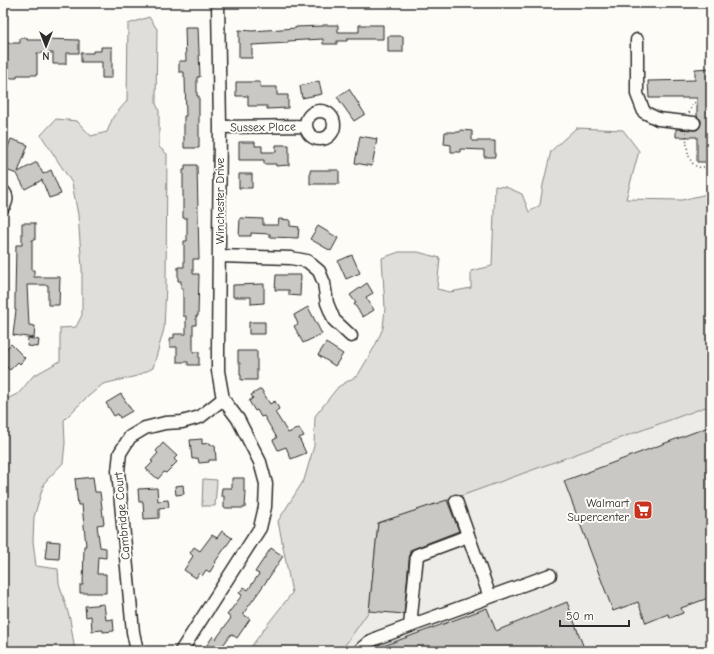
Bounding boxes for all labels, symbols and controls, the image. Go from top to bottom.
north arrow [26,26,66,66]
text: N [42,49,50,62]
street label: Sussex Place [230,119,296,135]
street label: Winchester Drive [213,158,227,244]
street label: Cambridge Court [111,471,133,561]
place label: Walmart Supercenter [567,496,630,524]
supermarket icon: Walmart Supercenter [632,499,654,521]
scale bar [560,602,629,628]
text: 50 m [566,609,594,623]

